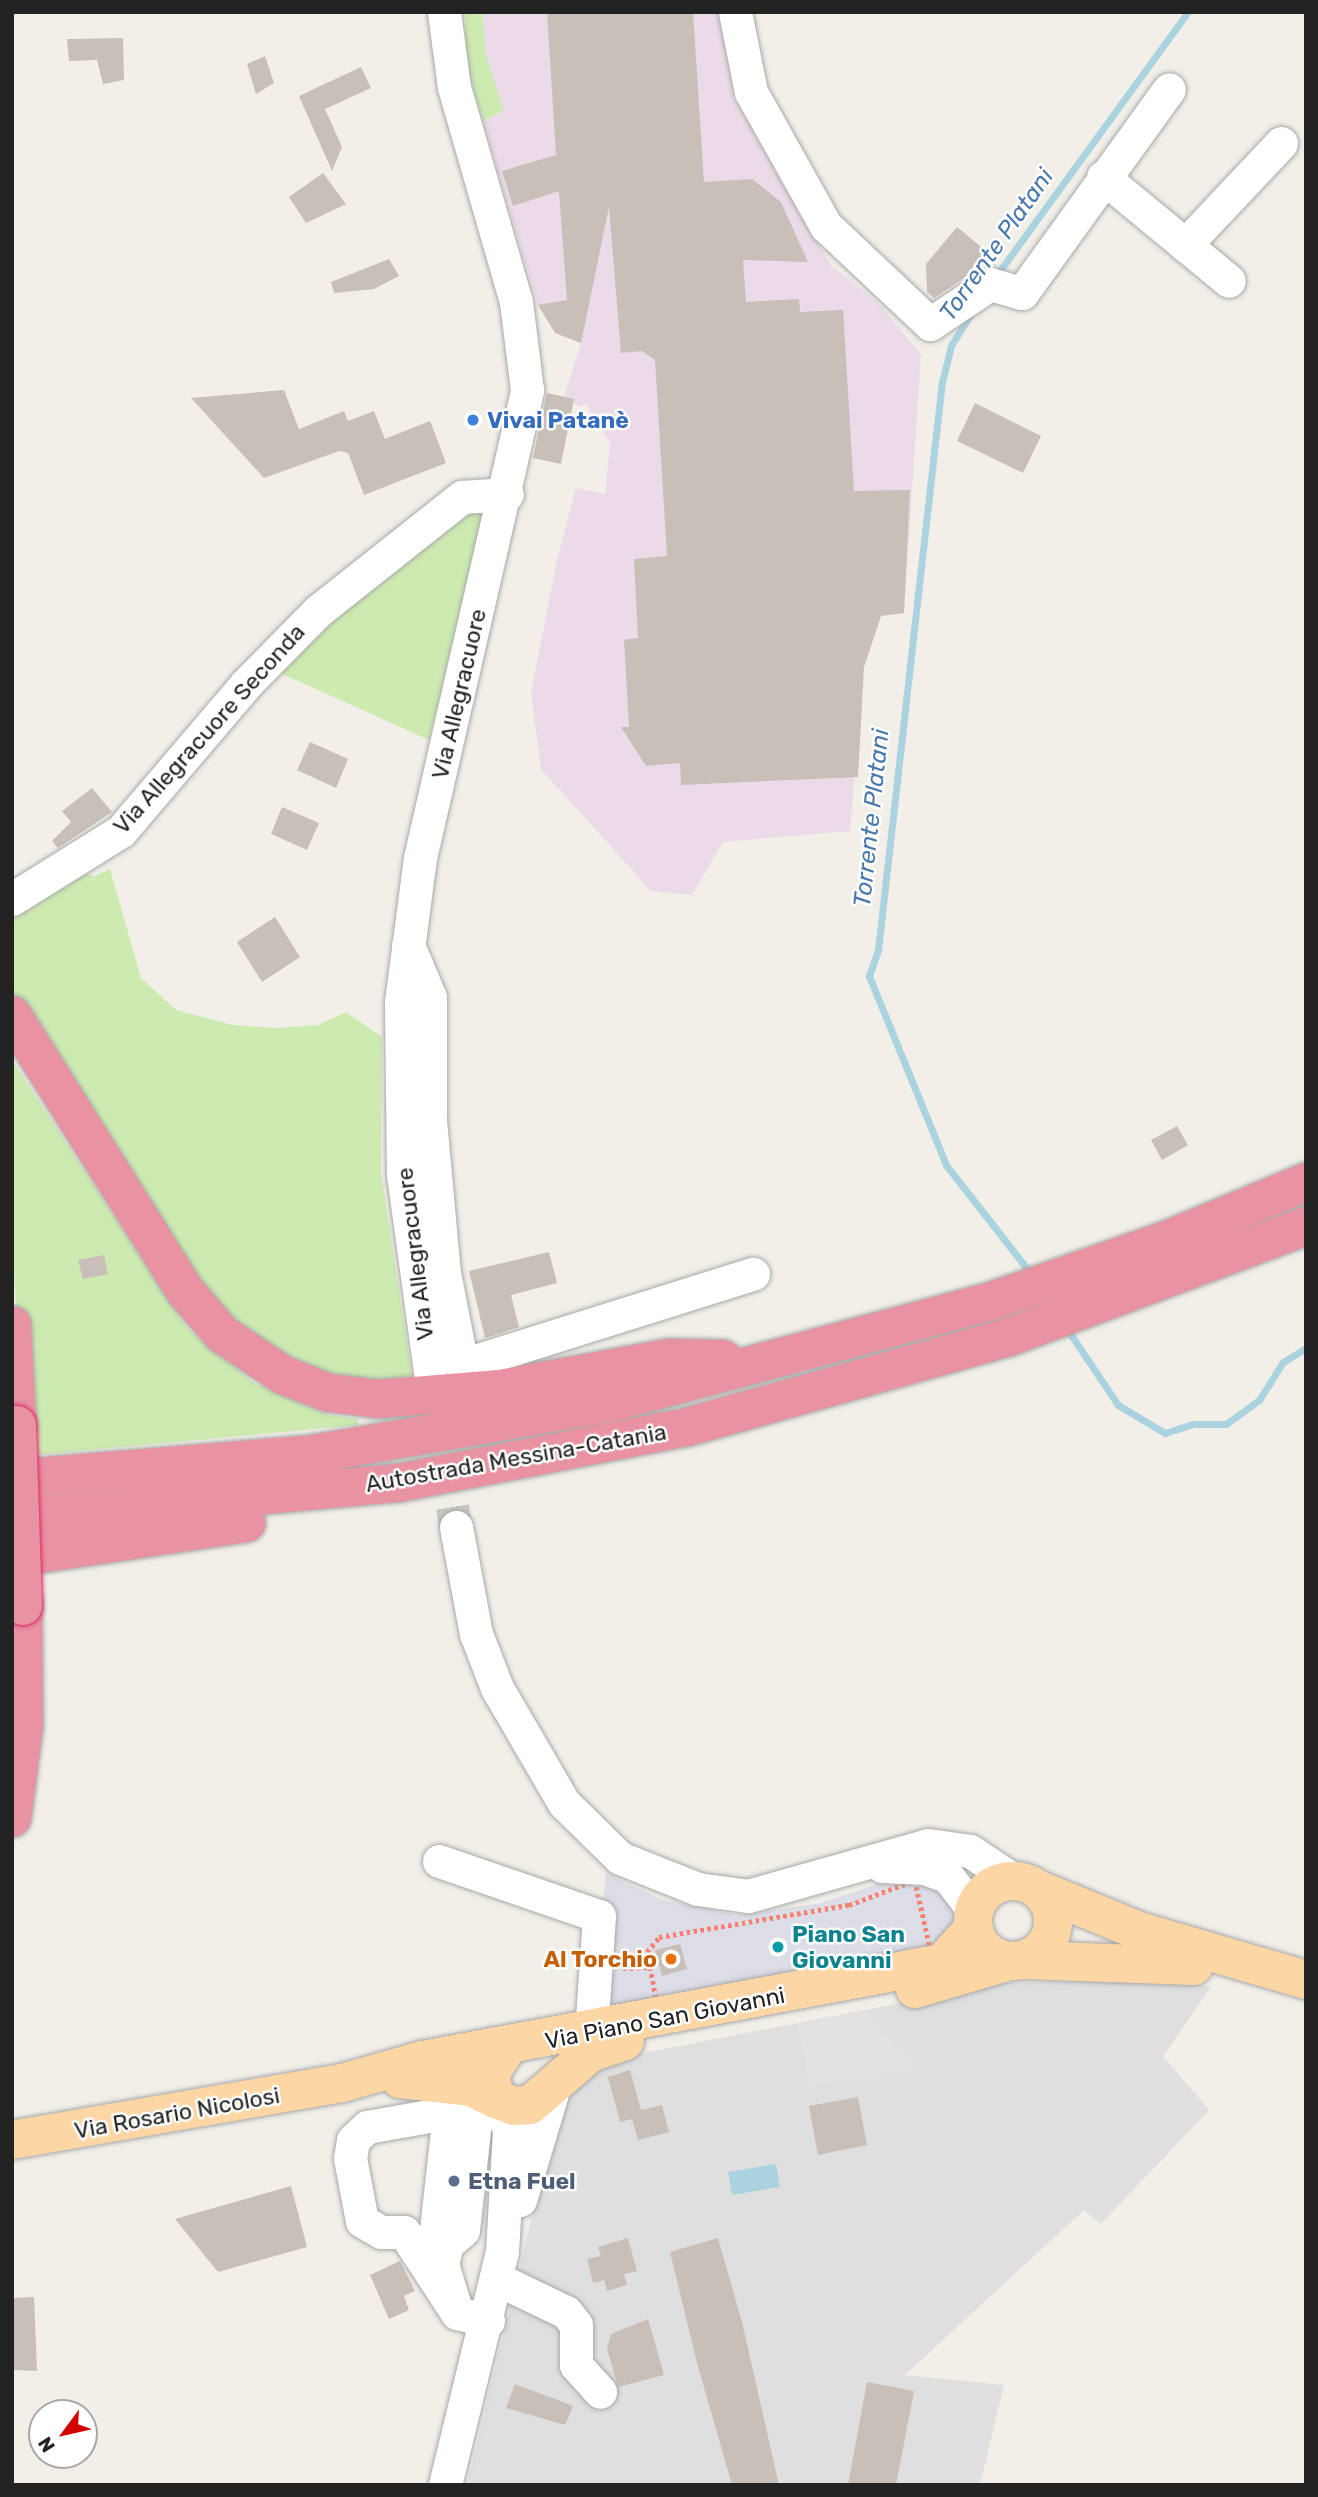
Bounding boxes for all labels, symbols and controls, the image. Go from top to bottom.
water label: Torrente Platani [934,163,1060,327]
place label: Vivai Patanè [487,406,629,434]
marker: Vivai Patanè [465,412,481,428]
street label: Via Allegracuore [426,606,492,782]
street label: Via Allegracuore Seconda [107,618,311,840]
water label: Torrente Platani [848,728,896,908]
street label: Via Allegracuore [391,1166,439,1342]
street label: Autostrada Messina-Catania [363,1418,669,1498]
place label: Piano San Giovanni [792,1920,905,1974]
marker: Piano San Giovanni [770,1939,786,1955]
place label: Al Torchio [543,1945,657,1973]
marker: Al Torchio [663,1951,679,1967]
street label: Via Piano San Giovanni [543,1981,787,2055]
street label: Via Rosario Nicolosi [72,2081,282,2145]
place label: Etna Fuel [468,2167,576,2195]
marker: Etna Fuel [446,2173,462,2189]
north arrow [28,2399,98,2469]
text: N [33,2433,60,2457]

